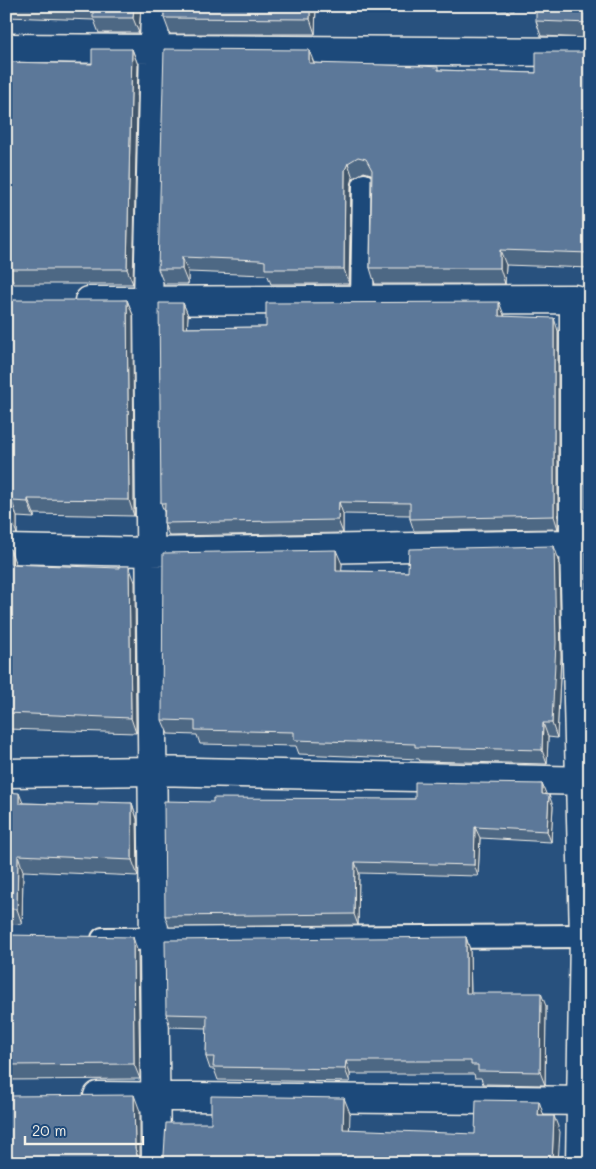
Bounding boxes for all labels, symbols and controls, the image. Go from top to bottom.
scale bar [25,1114,142,1146]
text: 20 m [32,1120,66,1140]

